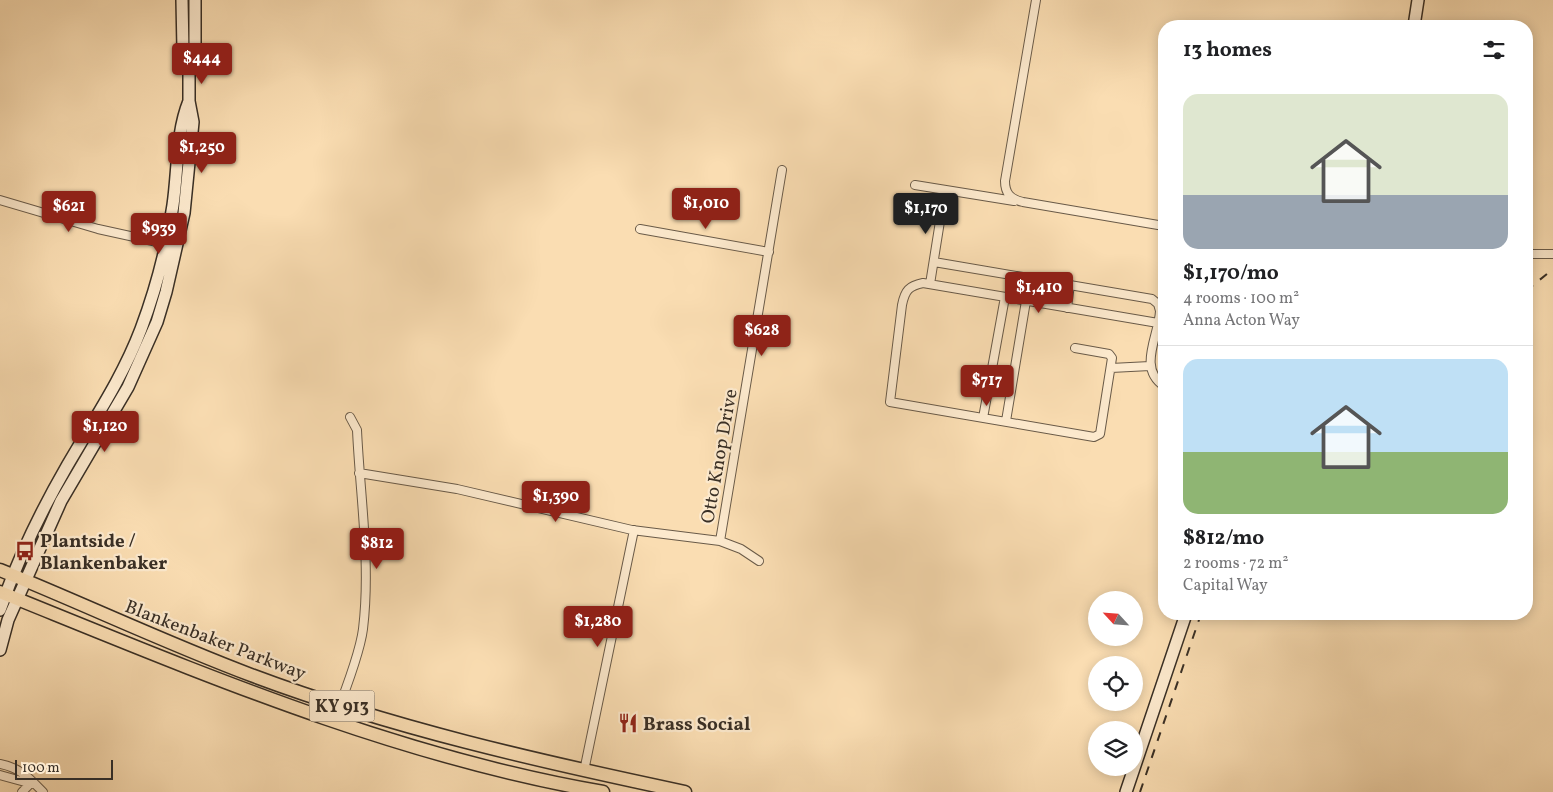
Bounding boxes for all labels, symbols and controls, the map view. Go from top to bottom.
text: 13 homes [1183,36,1272,65]
icon: filters [1480,36,1508,64]
pin: $444 [172,42,232,85]
text: $444 [183,48,221,70]
icon: home [1301,126,1391,216]
pin: $1,250 [161,132,243,174]
text: $1,250 [179,137,225,159]
pin: $1,010 [665,188,747,230]
pin: $621 [39,190,99,233]
pin: $1,170 [885,192,967,235]
text: $1,010 [683,193,729,215]
text: $621 [53,196,85,218]
text: $1,170 [904,198,948,220]
pin: $939 [129,212,189,255]
text: $939 [142,218,176,240]
text: $1,170/mo [1183,259,1279,288]
pin: $1,410 [998,272,1080,314]
text: $1,410 [1016,277,1062,299]
text: 4 rooms · 100 m² [1183,288,1299,310]
text: Anna Acton Way [1183,310,1300,332]
pin: $628 [732,314,792,357]
text: $628 [745,320,779,342]
pin: $717 [957,364,1017,407]
text: $717 [972,370,1002,392]
street label: Otto Knop Drive [695,387,745,526]
icon: home [1301,392,1391,482]
pin: $1,120 [64,410,146,453]
text: $1,120 [83,416,127,438]
pin: $1,390 [515,480,597,523]
text: $1,390 [533,486,579,508]
text: $812/mo [1183,524,1264,553]
pin: $812 [347,528,407,570]
place label: Plantside / Blankenbaker [40,529,167,577]
text: $812 [361,533,393,555]
bus stop icon: Plantside / Blankenbaker [14,540,36,562]
text: 2 rooms · 72 m² [1183,553,1288,575]
text: Capital Way [1183,575,1268,597]
north arrow [1088,591,1142,646]
map controls [1088,591,1143,776]
street label: Blankenbaker Parkway [121,594,310,687]
pin: $1,280 [557,606,639,648]
text: $1,280 [575,611,621,633]
button: locate [1088,656,1143,711]
road number: KY 913 [310,690,374,721]
restaurant icon: Brass Social [617,712,639,734]
place label: Brass Social [643,712,750,738]
button: layers [1088,721,1143,776]
scale bar [15,757,112,780]
text: 100 m [22,759,60,778]

